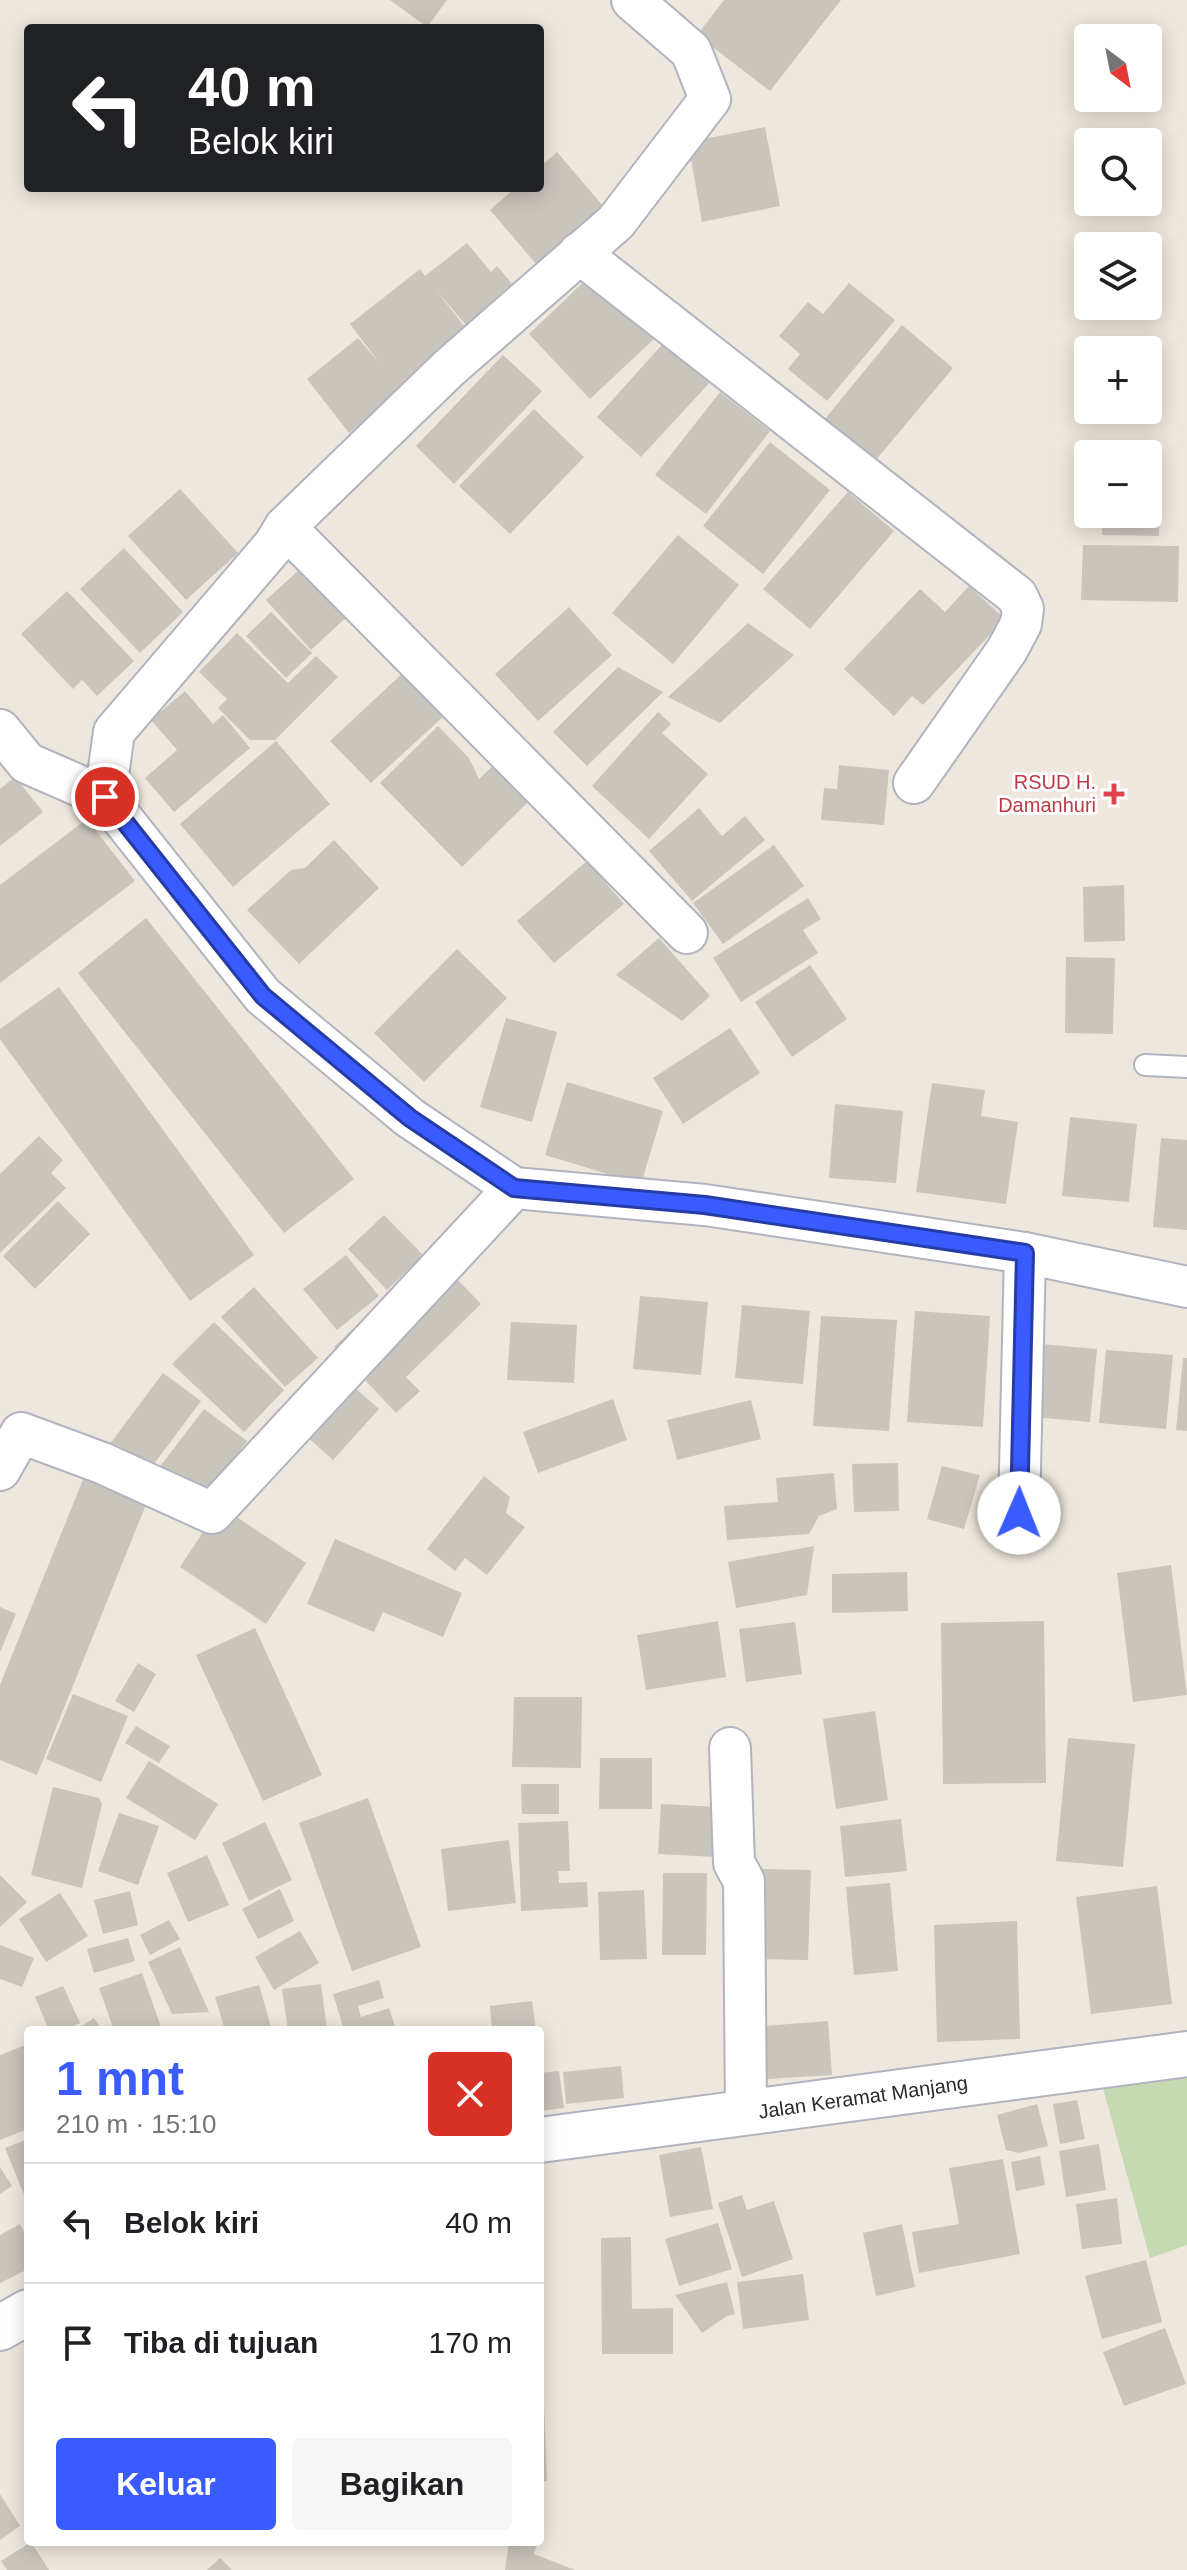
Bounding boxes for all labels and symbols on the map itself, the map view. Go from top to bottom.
north arrow [1074,24,1162,112]
pin [71,763,139,831]
place label: RSUD H. Damanhuri [998,771,1096,816]
marker: RSUD H. Damanhuri [1103,783,1125,805]
position arrow [977,1471,1061,1555]
street label: Jalan Keramat Manjang [757,2071,969,2123]

